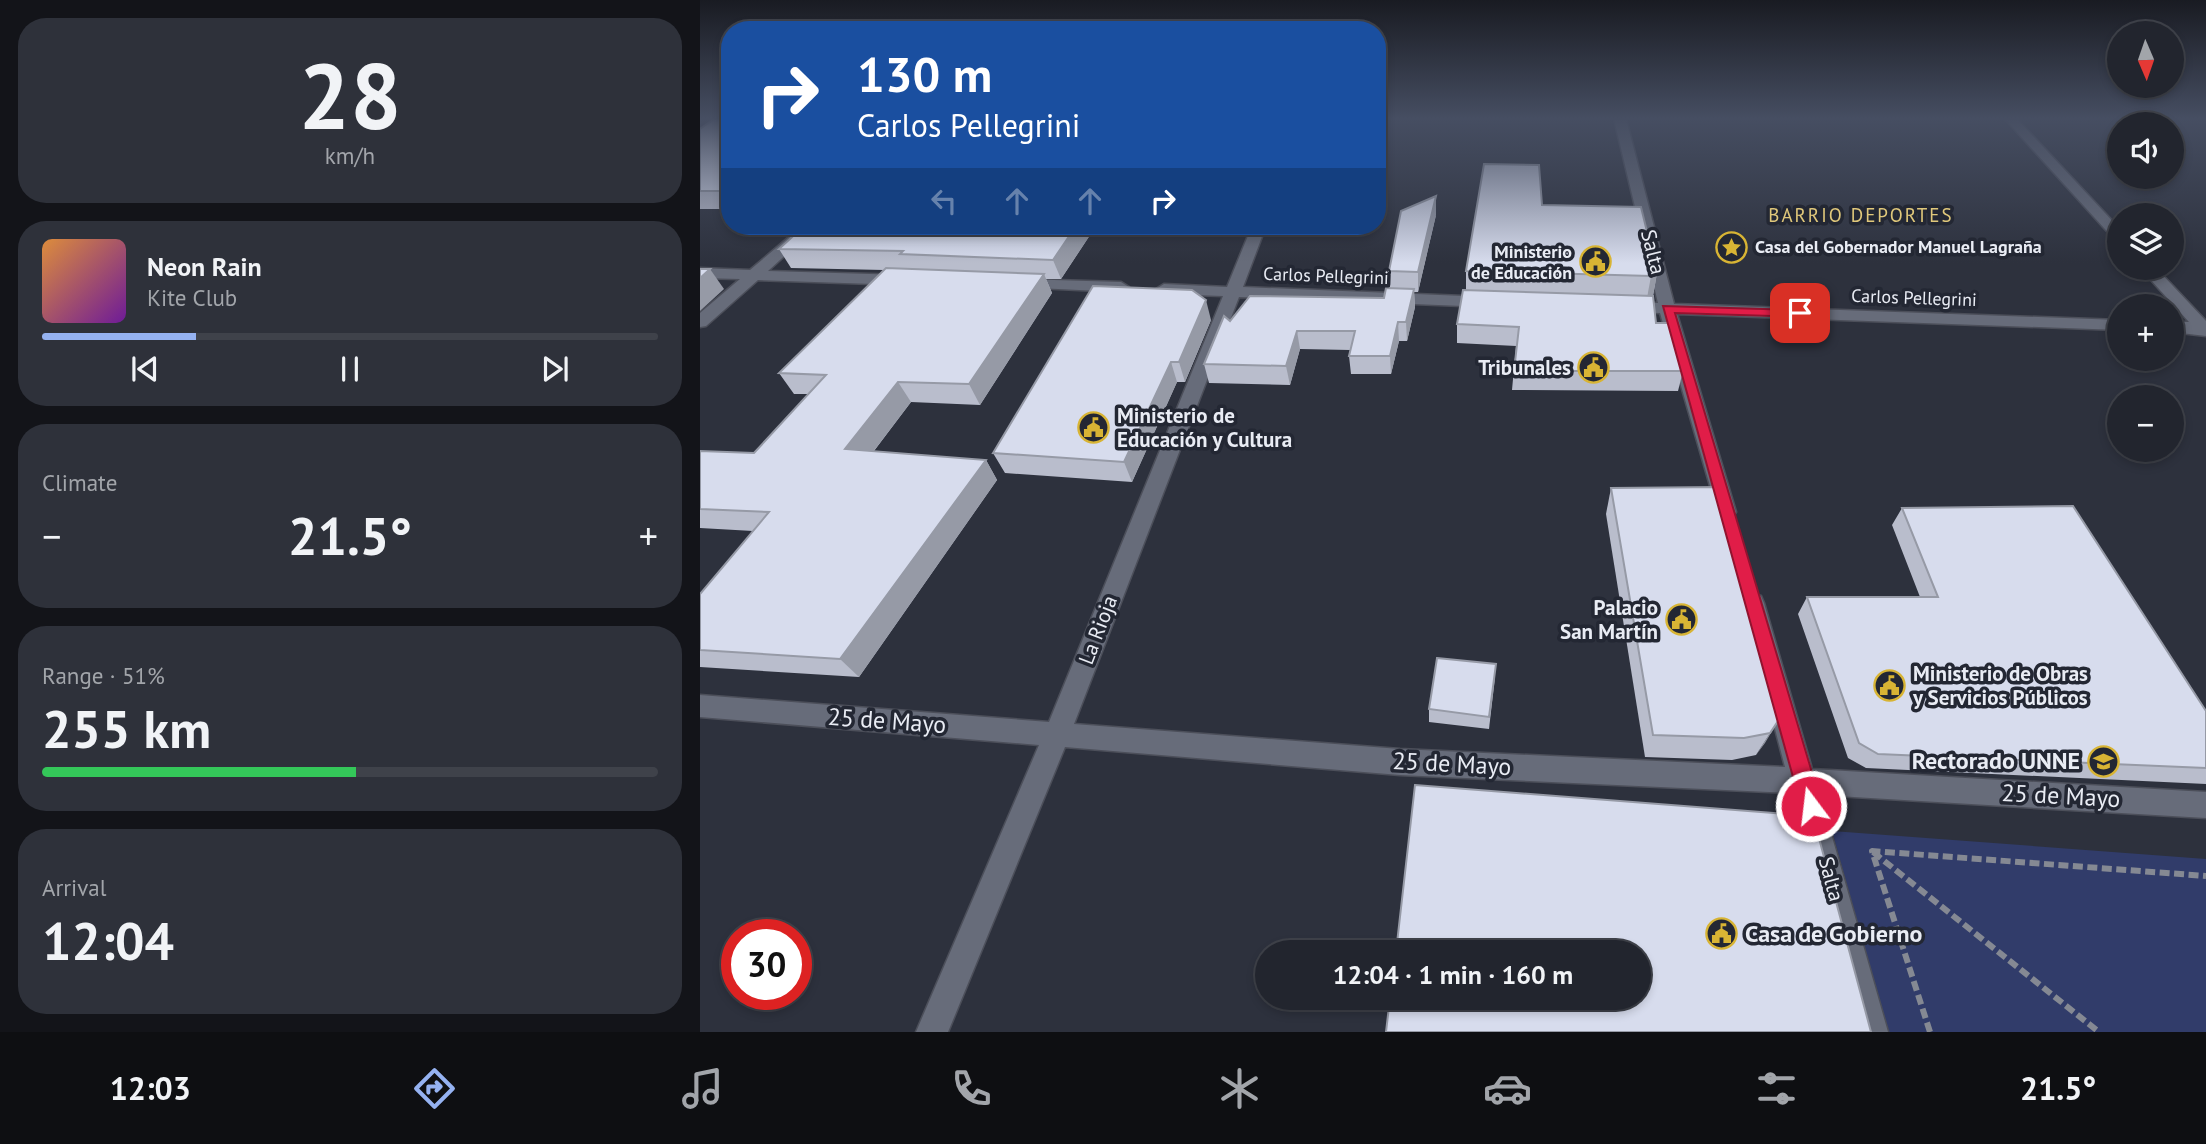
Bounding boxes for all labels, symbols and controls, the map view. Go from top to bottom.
north arrow [2107,21,2184,98]
map controls [2107,21,2184,462]
text: 28 [298,36,402,154]
text: 130 m [857,42,992,106]
icon: right [742,49,833,140]
text: Carlos Pellegrini [857,104,1080,146]
button: sound [2107,112,2184,189]
text: km/h [325,141,375,170]
icon: left [925,182,963,220]
icon: ahead [998,182,1036,220]
icon: ahead [1071,182,1109,220]
icon: right [1144,182,1182,220]
district label: BARRIO DEPORTES [1768,203,1954,227]
button: layers [2107,203,2184,280]
street label: Salta [1635,227,1672,277]
place icon: Casa del Gobernador Manuel Lagraña [1715,230,1749,264]
place label: Casa del Gobernador Manuel Lagraña [1755,235,2042,258]
place label: Ministerio de Educación [1471,240,1572,284]
public building icon: Ministerio de Educación [1578,245,1612,279]
text: Neon Rain [147,250,262,283]
street label: Carlos Pellegrini [1263,262,1389,289]
text: Kite Club [147,283,237,312]
pin [1770,283,1830,343]
street label: Carlos Pellegrini [1851,284,1977,311]
icon: arrive [1781,294,1819,332]
button: + [2107,294,2184,371]
icon: previous [126,350,164,388]
icon: pause [331,350,369,388]
icon: next [536,350,574,388]
public building icon: Tribunales [1577,351,1611,385]
place label: Tribunales [1478,354,1571,381]
button: − [2107,385,2184,462]
place label: Ministerio de Educación y Cultura [1117,402,1292,453]
public building icon: Ministerio de Educación y Cultura [1077,411,1111,445]
text: Climate [42,468,117,497]
text: 21.5° [288,502,412,569]
text: − [42,511,61,560]
text: + [639,511,658,560]
street label: La Rioja [1072,591,1123,668]
place label: Palacio San Martín [1560,594,1658,645]
public building icon: Palacio San Martín [1664,603,1698,637]
place label: Ministerio de Obras y Servicios Públicos [1912,660,2088,711]
text: Range · 51% [42,661,165,690]
public building icon: Ministerio de Obras y Servicios Públicos [1873,669,1907,703]
text: 255 km [42,695,211,762]
street label: 25 de Mayo [827,701,947,740]
school or university icon: Rectorado UNNE [2086,744,2120,778]
street label: 25 de Mayo [1392,745,1512,782]
place label: Rectorado UNNE [1912,745,2080,776]
position arrow [1774,769,1848,843]
street label: 25 de Mayo [2001,777,2121,814]
street label: Salta [1813,854,1850,904]
text: Arrival [42,873,106,902]
text: 12:04 [42,907,174,974]
public building icon: Casa de Gobierno [1705,917,1739,951]
place label: Casa de Gobierno [1745,918,1923,949]
speed limit sign: 30 [721,919,812,1010]
text: 12:04 · 1 min · 160 m [1333,958,1573,991]
icon: directions [410,1064,459,1113]
icon: music [678,1064,727,1113]
icon: phone [947,1064,996,1113]
icon: climate [1215,1064,1264,1113]
icon: car [1483,1064,1532,1113]
icon: filters [1752,1064,1801,1113]
text: 12:03 [110,1067,191,1109]
text: 21.5° [2020,1067,2096,1109]

